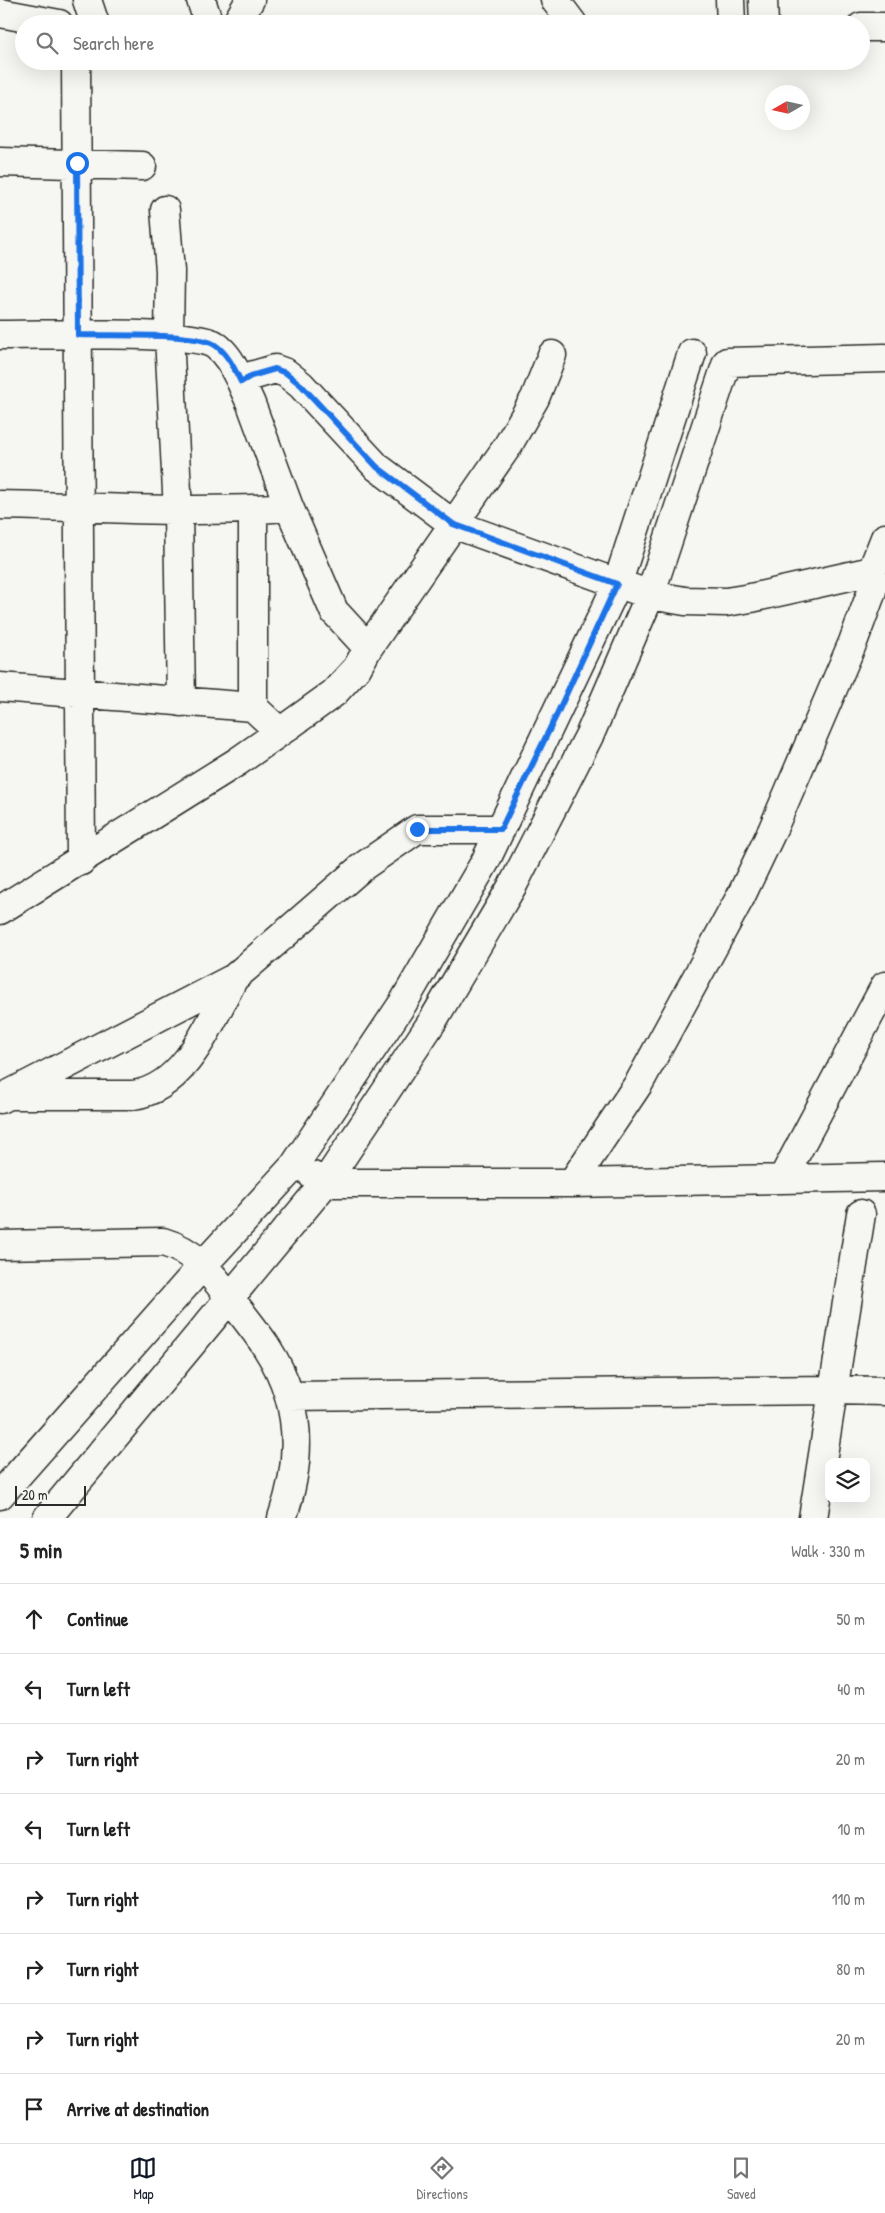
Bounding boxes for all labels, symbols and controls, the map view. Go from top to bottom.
search box [15,15,870,70]
icon: search [33,29,61,57]
text: Search here [73,30,154,56]
north arrow [765,85,810,130]
route start [66,152,89,175]
route end [406,818,429,841]
map controls [825,1458,870,1503]
button: layers [825,1458,870,1503]
scale bar [15,1483,86,1506]
text: 20 m [22,1485,48,1504]
text: 5 min [20,1536,62,1565]
text: Walk · 330 m [791,1540,865,1562]
icon: ahead [20,1605,48,1633]
text: Continue [67,1606,128,1632]
text: 50 m [837,1608,865,1630]
icon: left [20,1675,48,1703]
text: Turn left [67,1676,130,1702]
text: 40 m [837,1678,865,1700]
icon: right [20,1745,48,1773]
text: Turn right [67,1746,138,1772]
text: 20 m [836,1748,865,1770]
icon: left [20,1815,48,1843]
text: Turn left [67,1816,130,1842]
text: 10 m [837,1818,865,1840]
icon: right [20,1885,48,1913]
text: Turn right [67,1886,138,1912]
text: 110 m [832,1888,865,1910]
icon: right [20,1955,48,1983]
text: Turn right [67,1956,138,1982]
text: 80 m [836,1958,865,1980]
icon: right [20,2025,48,2053]
text: Turn right [67,2026,138,2052]
text: 20 m [836,2028,865,2050]
icon: arrive [20,2095,48,2123]
text: Arrive at destination [67,2096,209,2122]
tab: Map [129,2154,157,2203]
tab: Directions [416,2154,468,2203]
tab: Saved [727,2154,756,2203]

